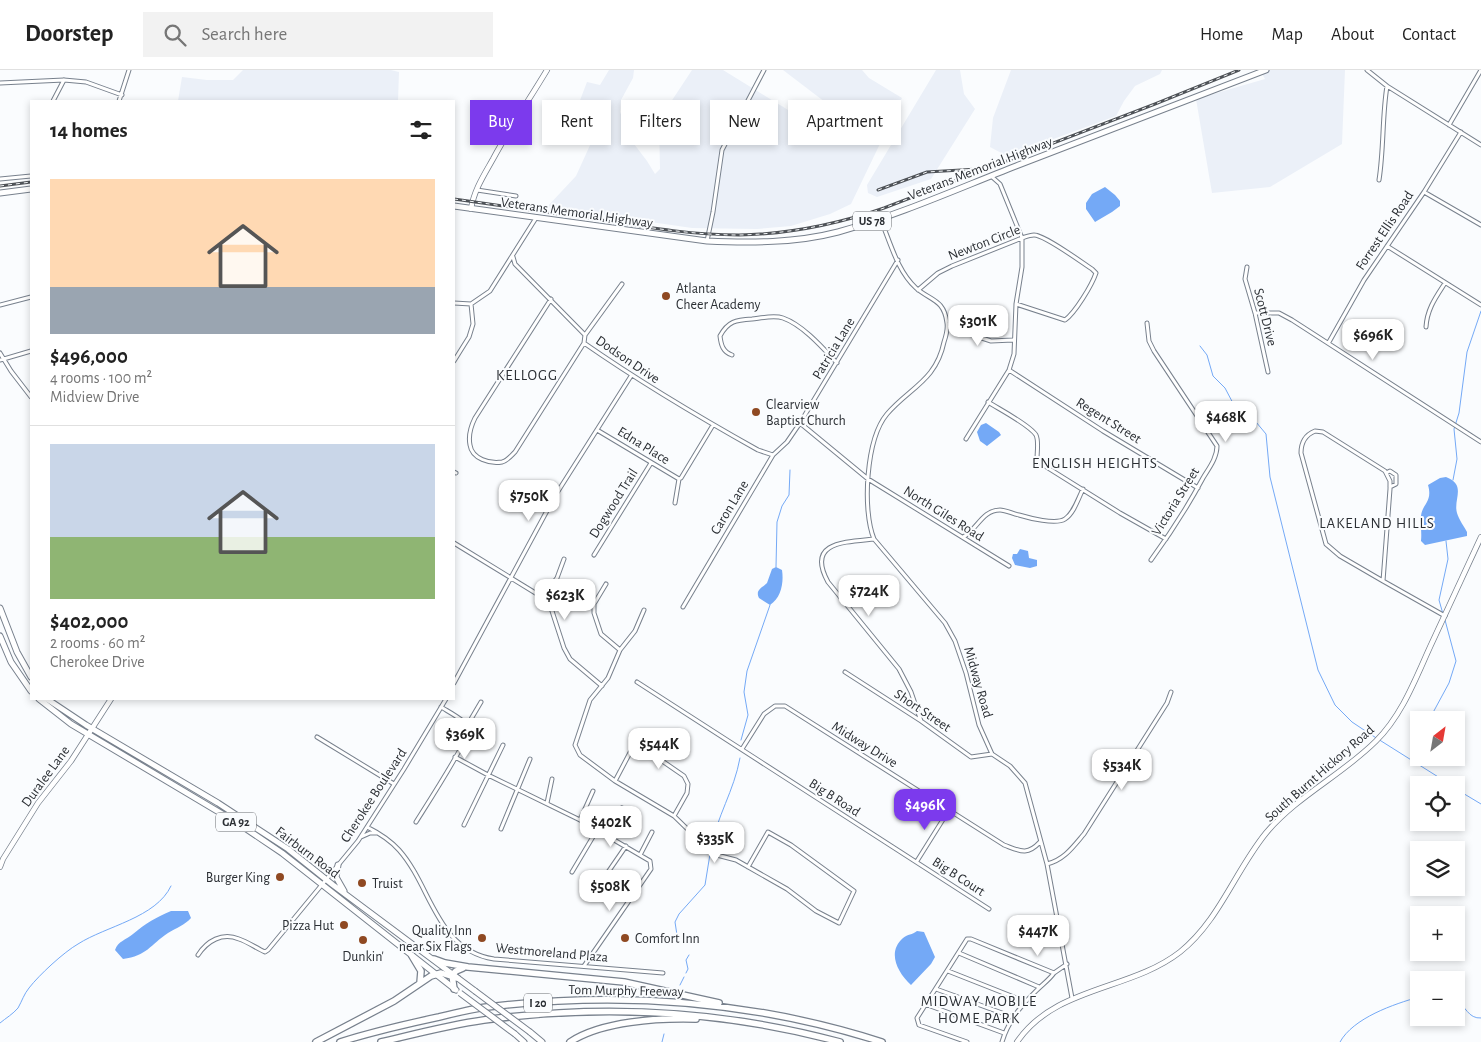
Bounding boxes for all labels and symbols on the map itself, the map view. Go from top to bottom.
street label: Veterans Memorial Highway [906,135,1055,203]
street label: Forrest Ellis Road [1353,188,1416,273]
street label: Veterans Memorial Highway [500,195,654,231]
road number: US 78 [853,212,891,230]
street label: Newton Circle [946,223,1022,263]
place label: Atlanta Cheer Academy [676,282,760,312]
street label: Scott Drive [1251,287,1279,348]
marker: Atlanta Cheer Academy [660,290,672,302]
pin: $301K [943,304,1013,347]
street label: Patricia Lane [810,315,858,382]
pin: $696K [1338,318,1408,361]
street label: Dodson Drive [593,333,662,386]
district label: KELLOGG [496,368,558,383]
street label: Regent Street [1073,395,1144,447]
place label: Clearview Baptist Church [766,398,846,428]
pin: $468K [1191,400,1261,443]
marker: Clearview Baptist Church [750,406,762,418]
street label: Edna Place [615,424,672,467]
district label: ENGLISH HEIGHTS [1032,456,1158,471]
street label: Victoria Street [1149,465,1203,538]
street label: Dogwood Trail [587,466,641,541]
street label: Caron Lane [708,478,751,537]
pin: $750K [494,480,564,522]
street label: North Giles Road [901,484,986,544]
district label: LAKELAND HILLS [1319,516,1435,531]
pin: $724K [834,574,904,617]
pin: $623K [530,578,600,621]
street label: Midway Road [961,645,995,719]
street label: Short Street [892,687,954,735]
north arrow [1410,711,1465,766]
pin: $369K [430,718,500,760]
street label: Midway Drive [829,719,900,771]
street label: South Burnt Hickory Road [1262,723,1377,825]
pin: $544K [624,728,694,770]
street label: Duralee Lane [19,744,72,810]
street label: Cherokee Boulevard [338,746,409,845]
pin: $534K [1087,748,1157,791]
street label: Big B Road [806,776,862,819]
pin: $496K [890,788,960,831]
pin: $402K [576,806,646,848]
road number: GA 92 [216,812,256,832]
pin: $335K [680,822,750,864]
street label: Fairburn Road [273,824,342,881]
street label: Big B Court [930,855,988,899]
pin: $508K [575,870,645,912]
place label: Burger King [206,871,270,885]
marker: Burger King [274,871,286,883]
marker: Truist [356,877,368,889]
place label: Truist [372,877,403,891]
pin: $447K [1003,914,1073,957]
place label: Pizza Hut [282,919,335,933]
marker: Pizza Hut [338,919,350,931]
place label: Quality Inn near Six Flags [399,924,472,954]
marker: Quality Inn near Six Flags [476,932,488,944]
marker: Comfort Inn [619,932,631,944]
place label: Comfort Inn [635,932,700,946]
marker: Dunkin' [357,934,369,946]
street label: Westmoreland Plaza [495,941,609,965]
place label: Dunkin' [342,950,384,964]
street label: Tom Murphy Freeway [568,983,684,999]
road number: I 20 [524,994,552,1012]
district label: MIDWAY MOBILE HOME PARK [921,994,1037,1026]

